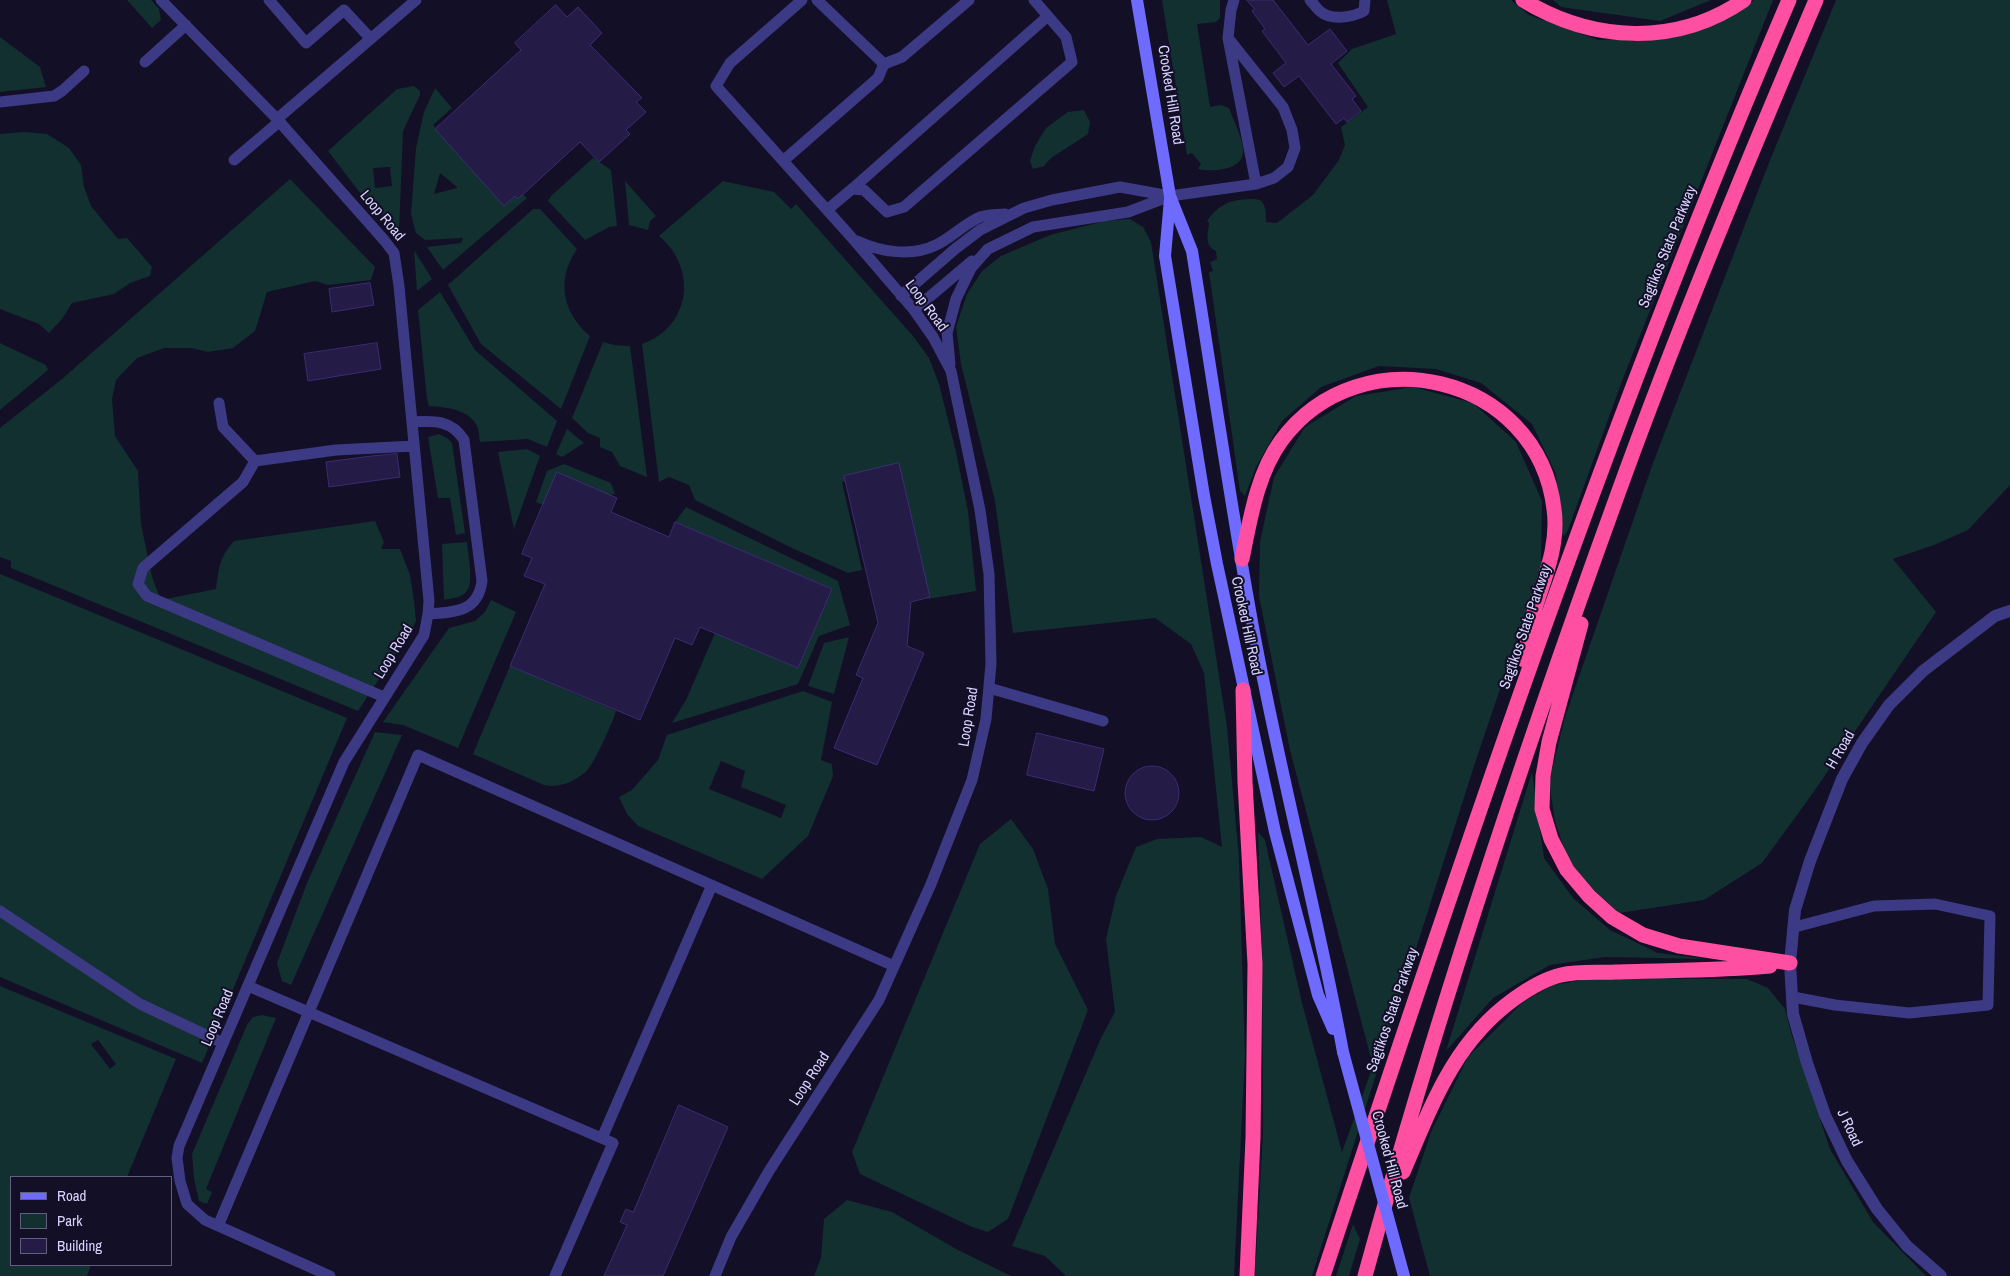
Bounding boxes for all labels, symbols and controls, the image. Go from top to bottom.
street label: Crooked Hill Road [1153,44,1187,146]
street label: Sagtikos State Parkway [1635,183,1701,311]
street label: Loop Road [356,187,408,245]
street label: Loop Road [901,277,951,335]
street label: Sagtikos State Parkway [1496,562,1556,692]
street label: Crooked Hill Road [1227,575,1265,677]
street label: Loop Road [371,622,417,682]
street label: Loop Road [955,686,983,748]
street label: H Road [1823,727,1859,773]
street label: Sagtikos State Parkway [1363,945,1423,1075]
street label: Loop Road [198,987,238,1049]
street label: Loop Road [786,1049,834,1109]
street label: J Road [1833,1107,1865,1149]
street label: Crooked Hill Road [1367,1109,1411,1211]
legend [10,1176,172,1266]
text: Road [57,1185,86,1206]
text: Park [57,1210,82,1231]
text: Building [57,1235,102,1256]

